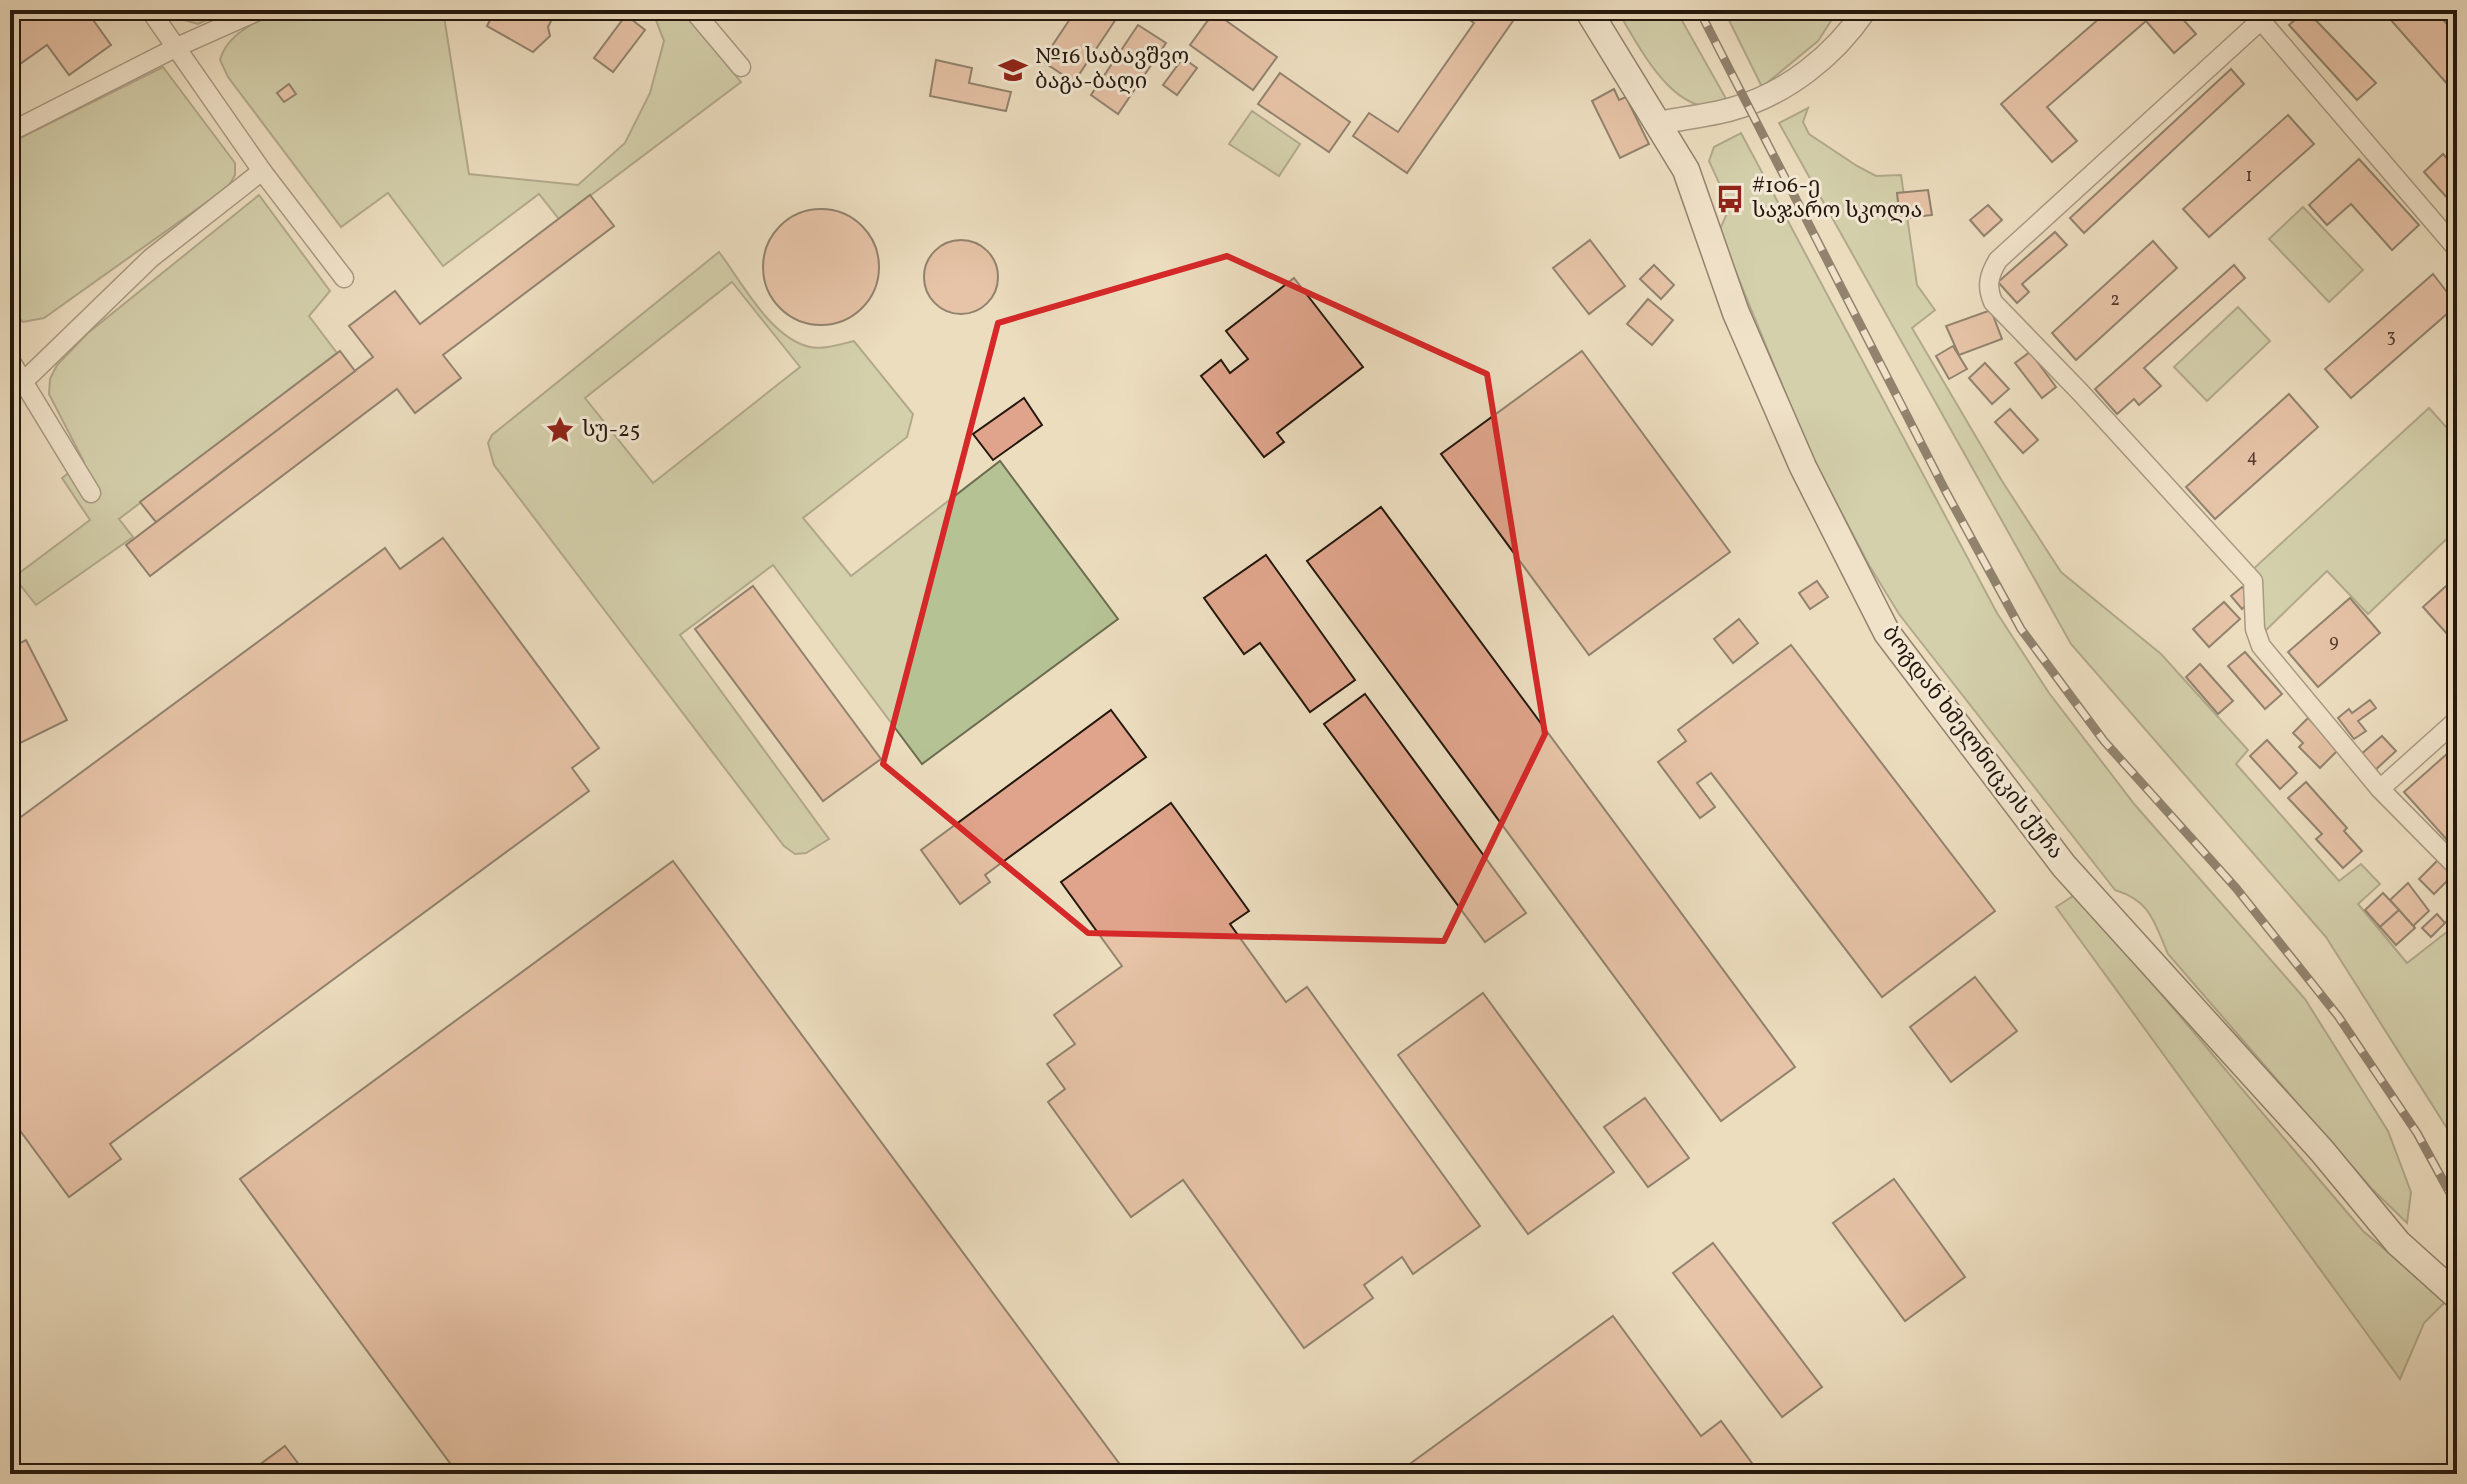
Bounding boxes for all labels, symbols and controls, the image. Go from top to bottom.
place label: №16 საბავშვო ბაგა-ბაღი [1035,42,1189,98]
school or university icon: №16 საბავშვო ბაგა-ბაღი [998,55,1028,85]
house number: 1 [2246,164,2252,189]
place label: #106-ე საჯარო სკოლა [1752,171,1922,227]
bus stop icon: #106-ე საჯარო სკოლა [1715,184,1745,214]
house number: 2 [2110,288,2120,313]
house number: 3 [2386,325,2396,350]
place icon: სუ-25 [545,415,575,445]
place label: სუ-25 [582,415,640,446]
house number: 4 [2247,445,2257,470]
street label: ბოგდან ხმელნიცკის ქუჩა [1874,620,2070,866]
house number: 9 [2329,630,2339,655]

